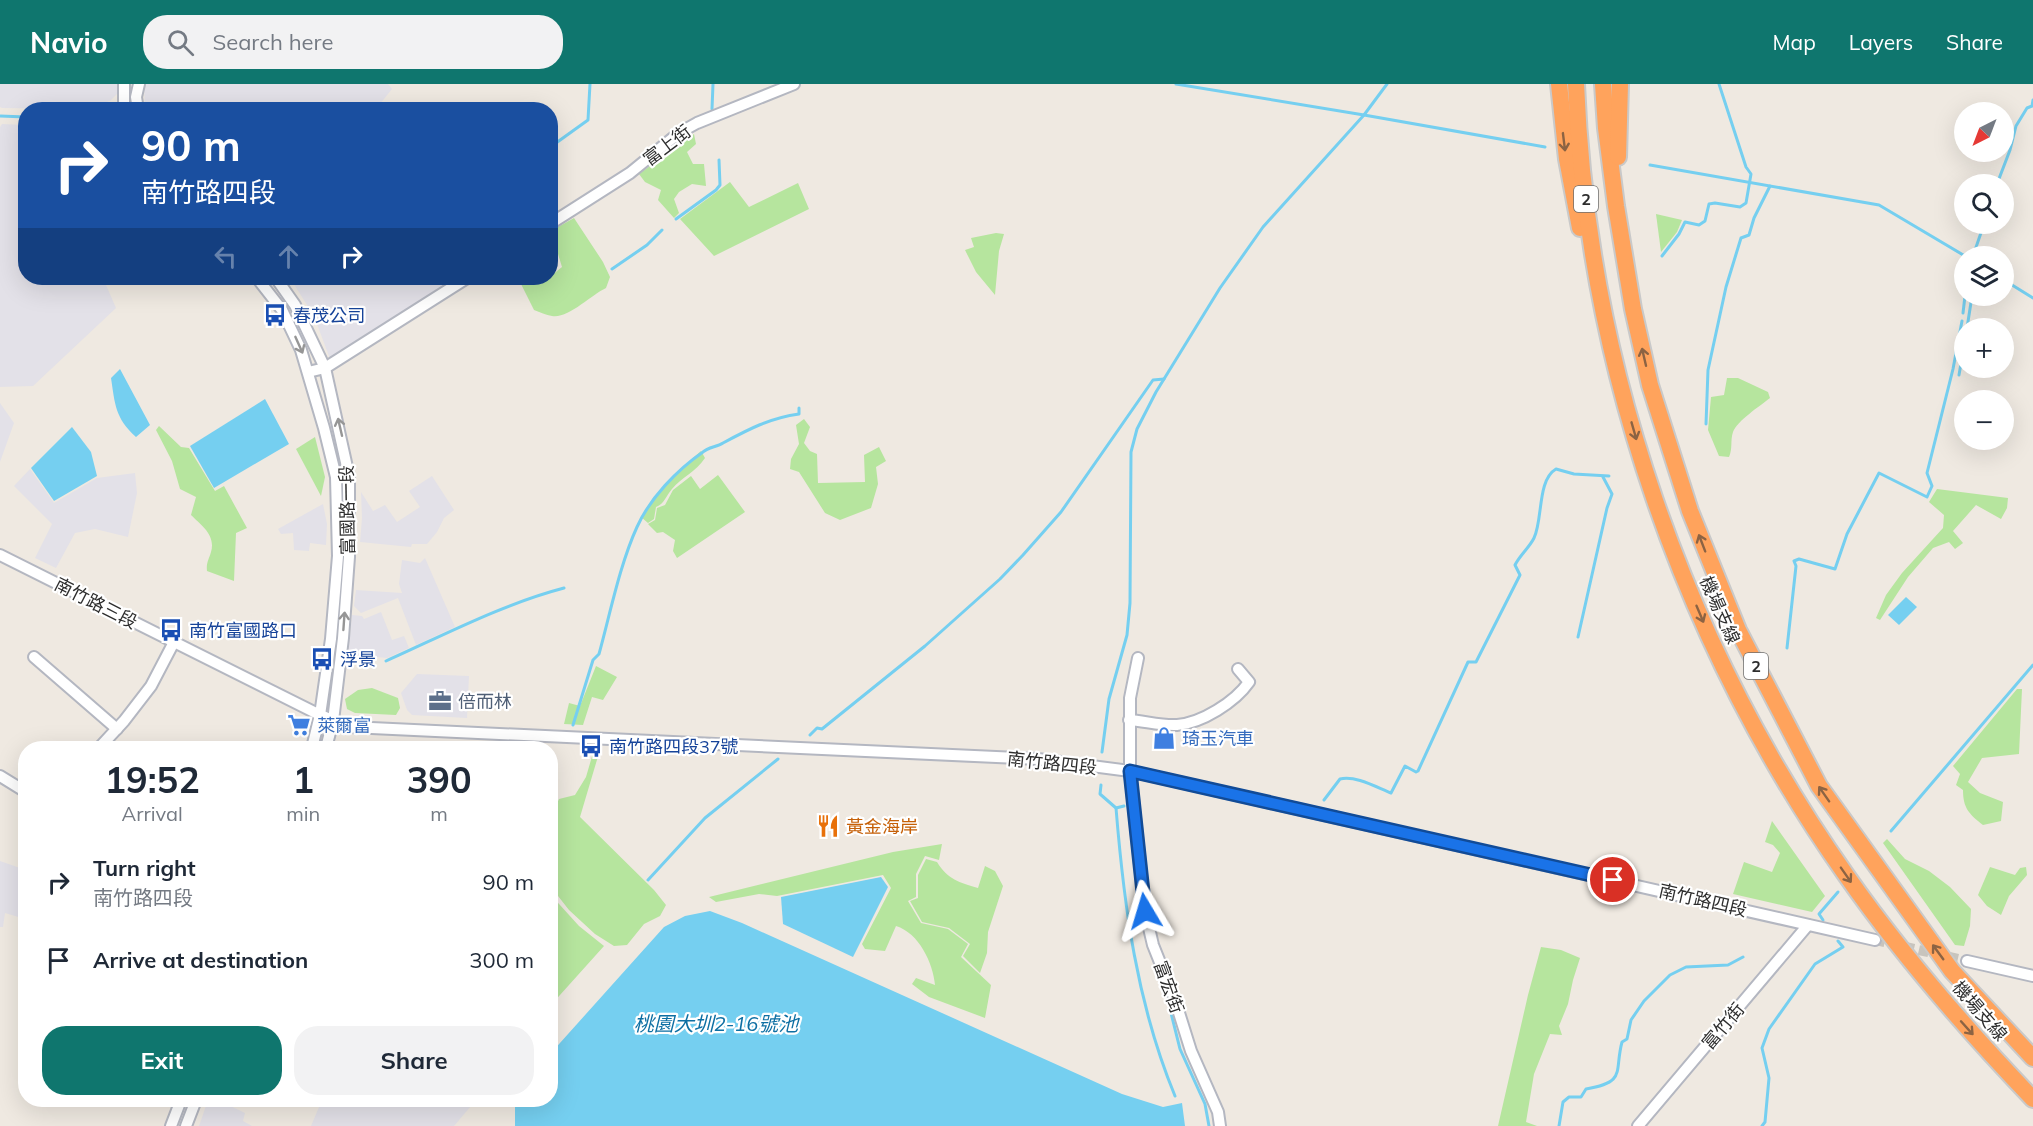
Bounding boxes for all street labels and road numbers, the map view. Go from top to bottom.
street label: 富上街 [639,120,695,170]
road number: 2 [1574,186,1598,212]
street label: 富國路一段 [335,465,359,555]
street label: 南竹路三段 [51,572,141,634]
street label: 機場支線 [1695,572,1745,648]
road number: 2 [1744,653,1768,679]
street label: 南竹路四段 [1006,747,1098,779]
street label: 南竹路四段 [1657,879,1749,921]
street label: 富宏街 [1149,958,1189,1016]
street label: 機場支線 [1948,976,2012,1046]
street label: 富竹街 [1697,998,1749,1054]

